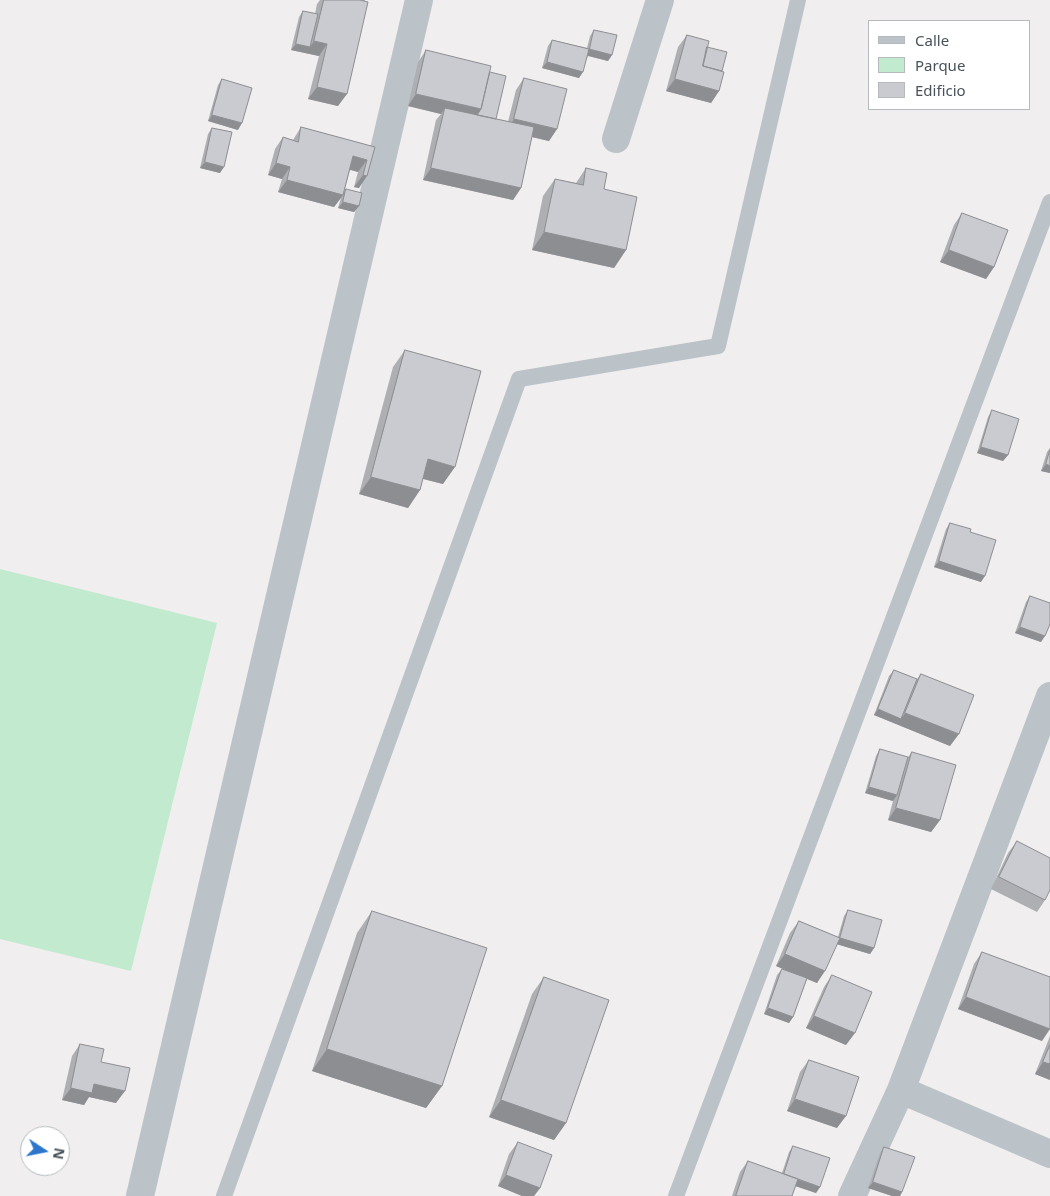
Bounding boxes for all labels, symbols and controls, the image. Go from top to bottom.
legend [868,20,1030,110]
text: Calle [915,30,949,50]
text: Parque [915,55,965,75]
text: Edificio [915,80,966,100]
north arrow [20,1126,70,1176]
text: N [49,1146,70,1161]

